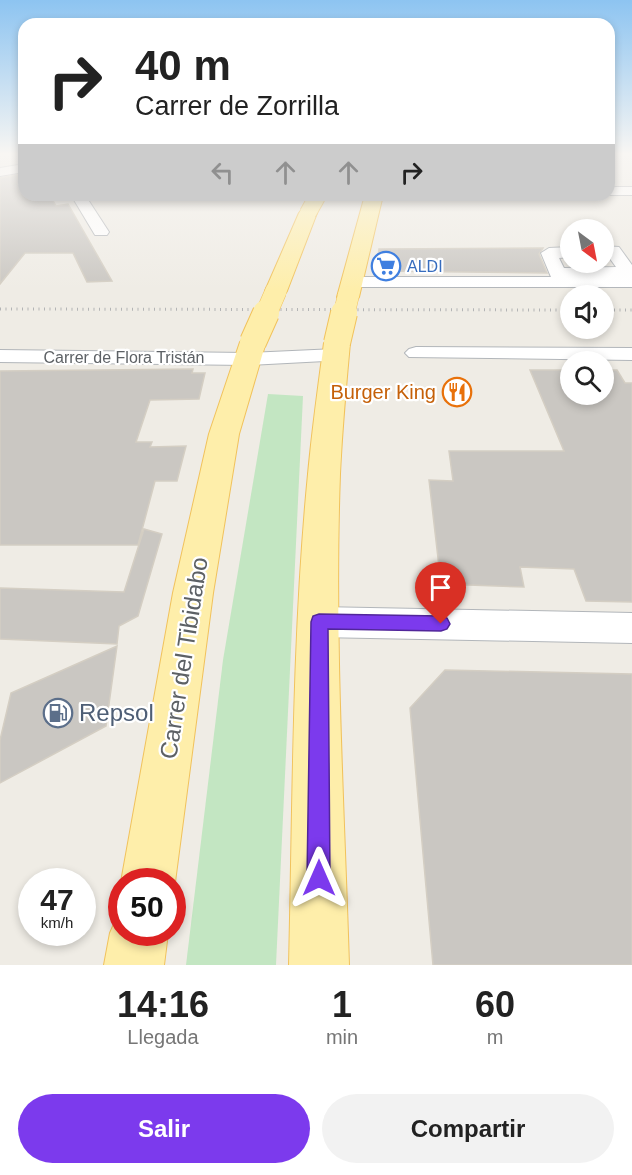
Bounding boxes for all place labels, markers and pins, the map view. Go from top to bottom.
supermarket icon: ALDI [370,250,402,282]
place label: ALDI [407,258,443,275]
restaurant icon: Burger King [441,376,473,408]
place label: Burger King [330,381,436,403]
pin [415,562,466,624]
fuel station icon: Repsol [42,697,74,729]
place label: Repsol [79,699,154,726]

